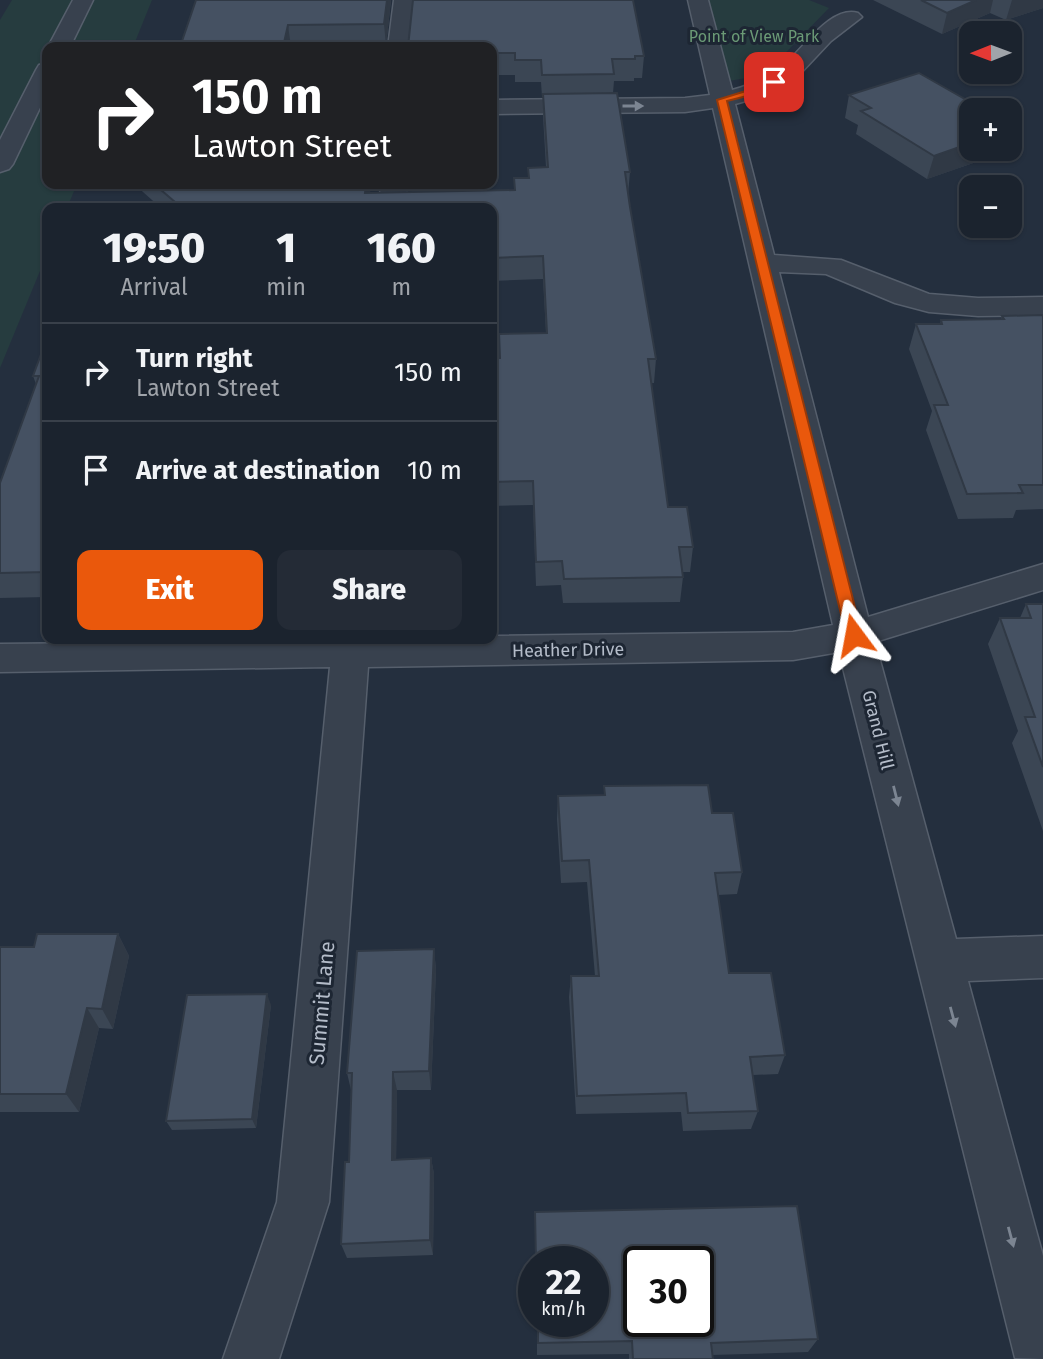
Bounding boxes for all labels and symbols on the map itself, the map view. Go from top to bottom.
north arrow [959,21,1022,84]
park label: Point of View Park [689,27,820,46]
pin [744,52,804,112]
one-way arrow [623,100,645,112]
position arrow [817,598,891,672]
street label: Heather Drive [512,638,624,662]
street label: Grand Hill [857,688,899,772]
one-way arrow [891,786,901,807]
street label: Summit Lane [304,940,340,1066]
one-way arrow [948,1006,958,1027]
one-way arrow [1006,1226,1017,1248]
speed limit sign: 30 [623,1246,714,1337]

